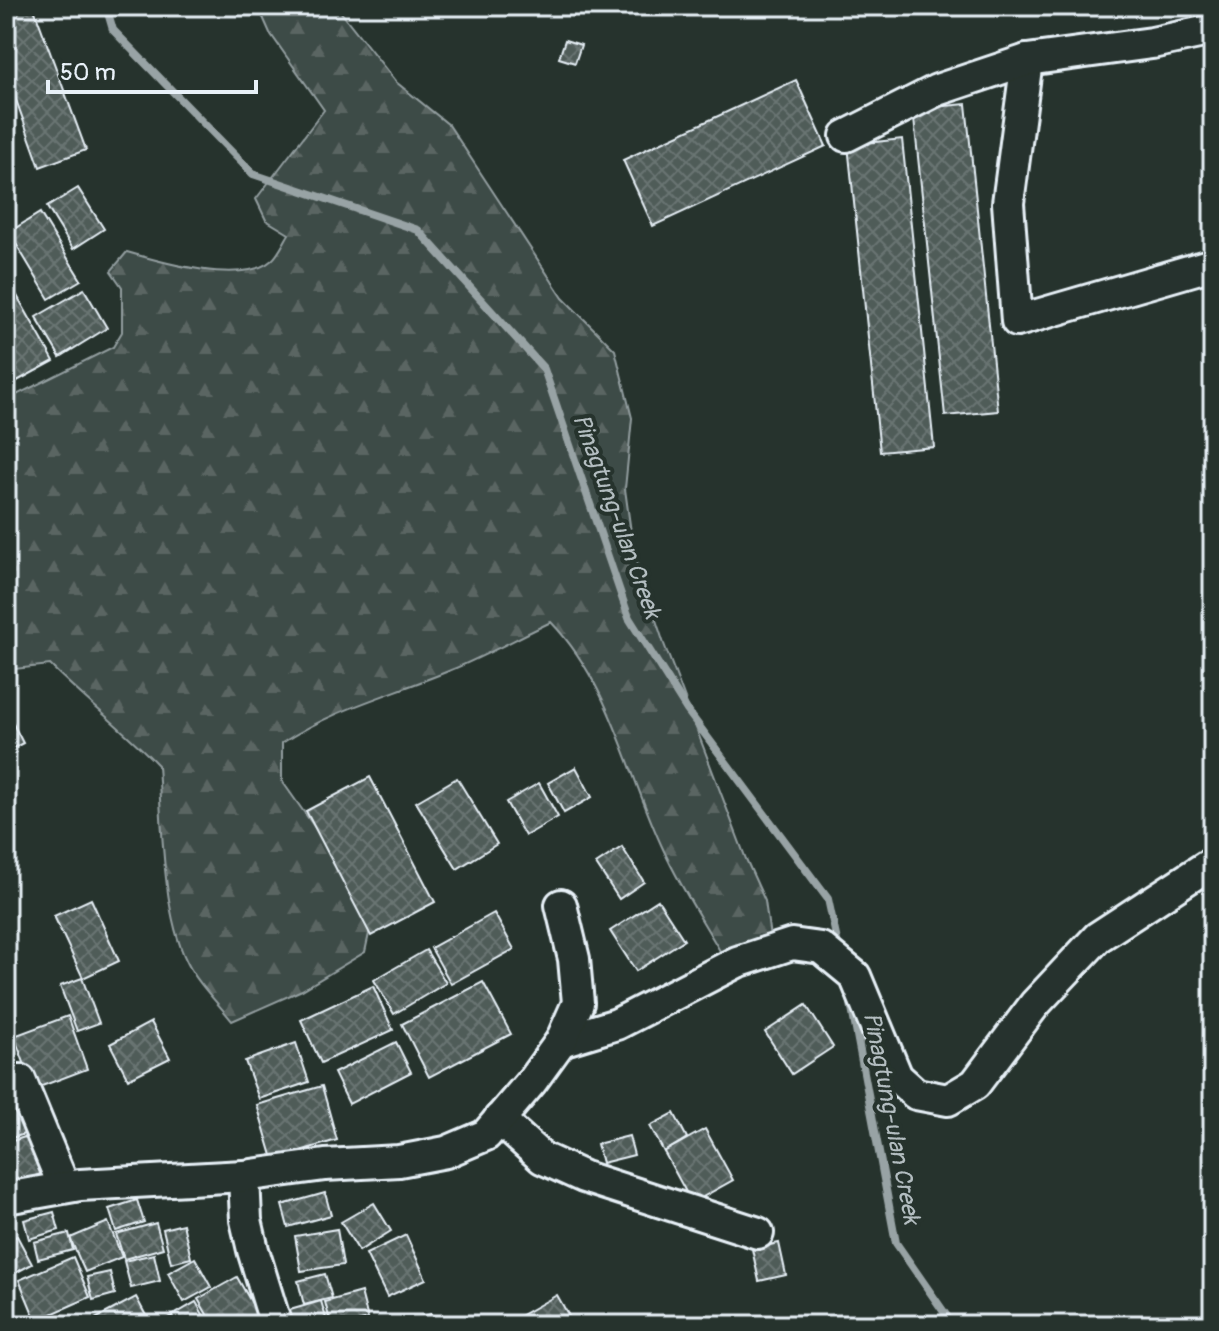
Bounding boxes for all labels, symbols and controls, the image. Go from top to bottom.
scale bar [48,44,256,94]
text: 50 m [60,58,116,87]
water label: Pinagtung-ulan Creek [566,410,668,624]
water label: Pinagtung-ulan Creek [857,1010,927,1228]

